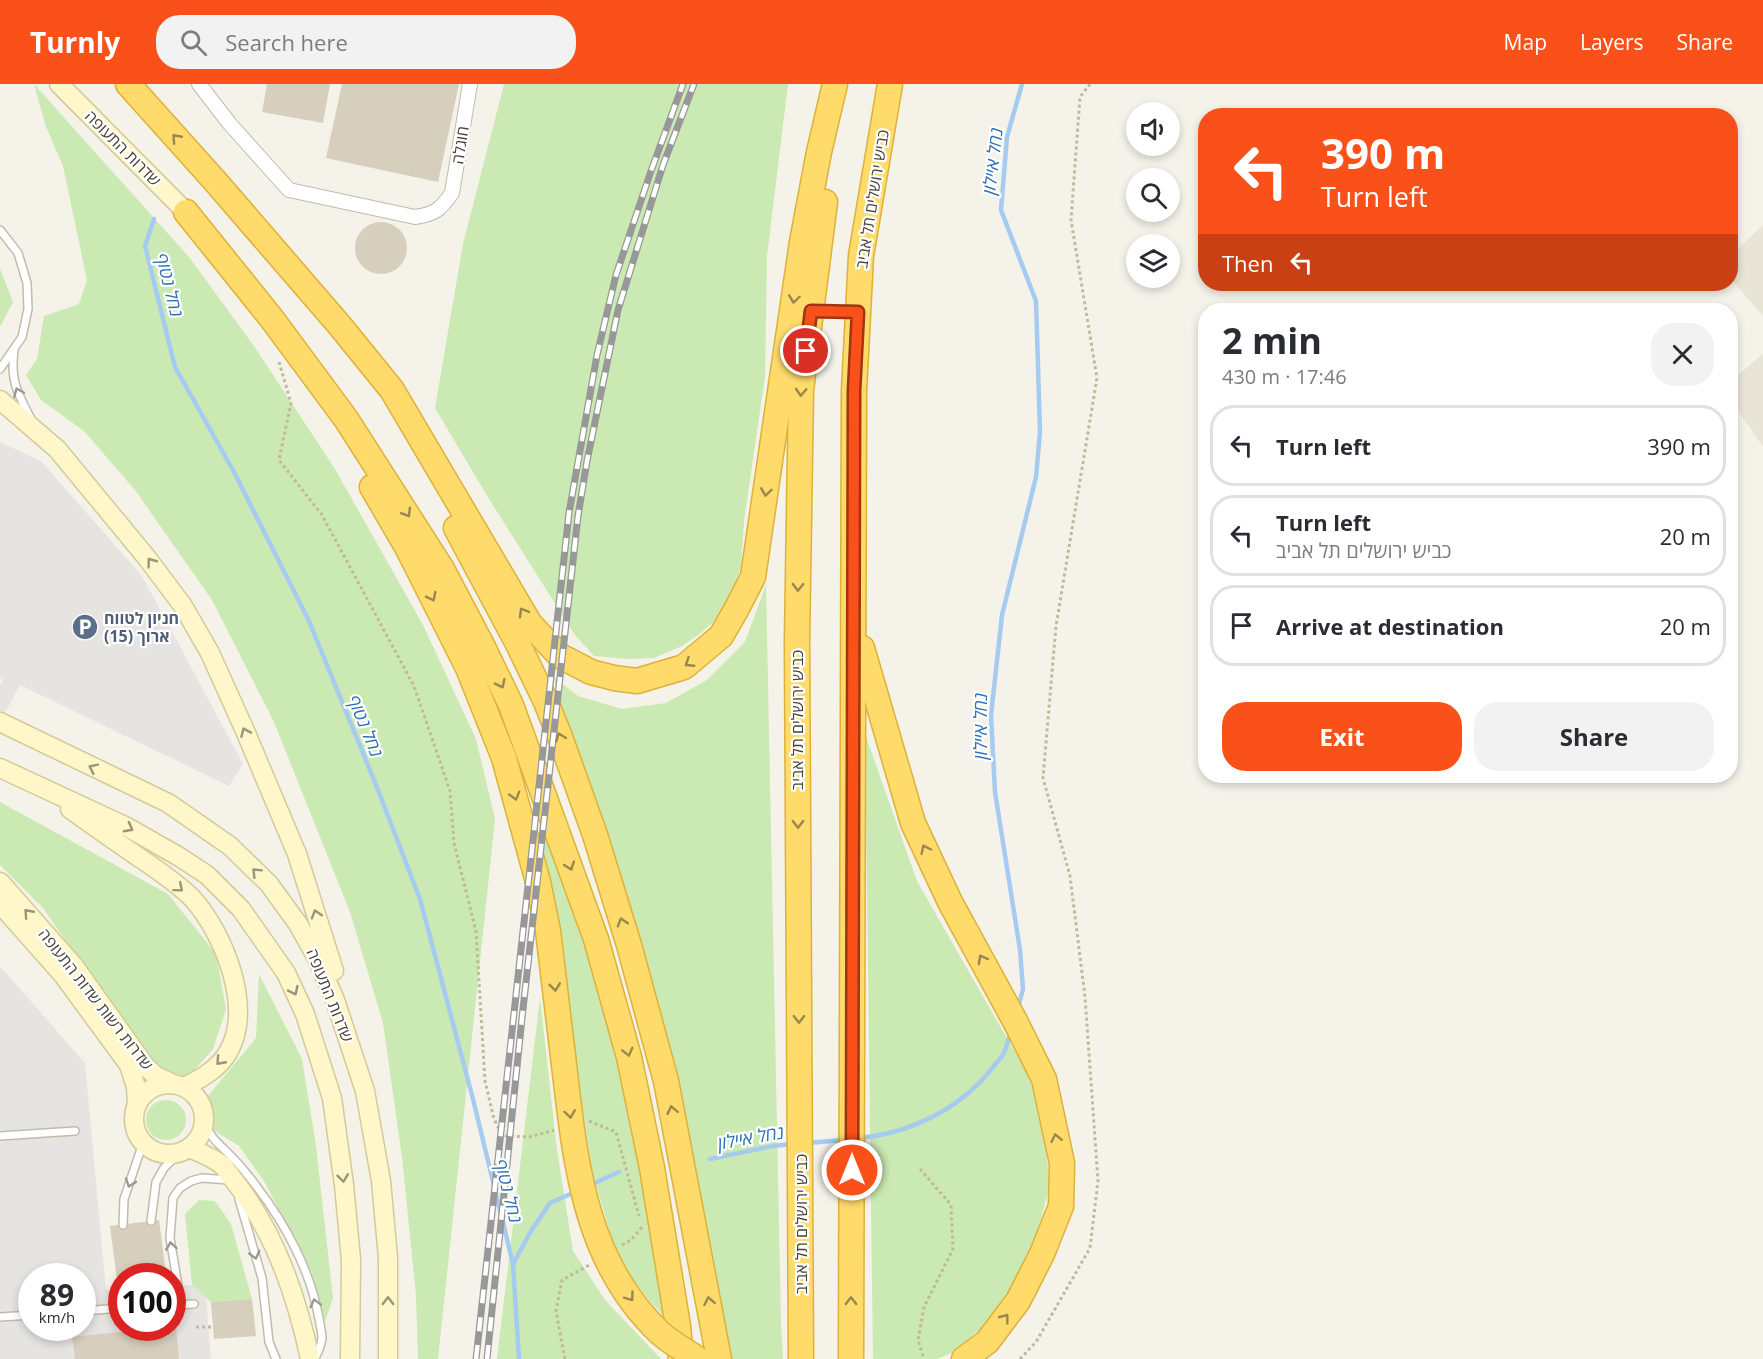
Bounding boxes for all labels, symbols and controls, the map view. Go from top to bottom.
search box [156,15,576,69]
text: Turnly [30,23,120,61]
icon: search [177,26,210,59]
text: Search here [225,27,348,57]
text: Map [1504,28,1547,56]
text: Layers [1580,28,1644,56]
text: Share [1677,28,1733,56]
map controls [1126,102,1180,288]
button: sound [1126,102,1180,156]
street label: שדרות התעופה [80,105,166,191]
street label: חוגלה [446,124,474,166]
text: 390 m [1321,124,1445,181]
water label: נחל איילון [976,126,1008,196]
street label: כביש ירושלים תל אביב [850,128,894,270]
icon: left [1222,132,1300,210]
one-way arrow [172,134,183,145]
button: search [1126,168,1180,222]
text: Turn left [1321,178,1428,215]
button: layers [1126,234,1180,288]
icon: left [1285,246,1318,279]
text: Then [1222,248,1273,278]
water label: נחל נטוף [150,250,189,319]
one-way arrow [788,295,800,304]
text: 2 min [1222,316,1322,365]
button: close [1651,323,1714,386]
pin [780,325,831,376]
icon: arrive [789,334,822,367]
text: 430 m · 17:46 [1222,363,1347,390]
one-way arrow [13,387,25,398]
one-way arrow [795,388,808,397]
icon: left [1225,429,1258,462]
text: Turn left [1276,431,1371,461]
text: 390 m [1647,431,1711,461]
one-way arrow [760,488,772,497]
one-way arrow [399,507,411,517]
text: Turn left [1276,507,1371,537]
icon: left [1225,519,1258,552]
text: 20 m [1660,521,1711,551]
text: כביש ירושלים תל אביב [1276,537,1452,564]
one-way arrow [147,558,158,569]
one-way arrow [791,583,804,592]
one-way arrow [425,591,436,601]
place label: חניון לטווח ארוך (15) [104,607,179,647]
one-way arrow [519,608,530,618]
icon: arrive [1225,609,1258,642]
text: Arrive at destination [1276,611,1504,641]
text: 20 m [1660,611,1711,641]
parking icon: חניון לטווח ארוך (15) [70,612,100,642]
street label: כביש ירושלים תל אביב [786,650,808,790]
one-way arrow [684,656,695,667]
one-way arrow [493,677,505,688]
water label: נחל נטוף [343,691,389,760]
water label: נחל איילון [968,693,992,760]
button: Exit [1222,702,1462,771]
button: Share [1474,702,1714,771]
one-way arrow [241,727,253,738]
one-way arrow [555,732,567,743]
one-way arrow [89,763,100,775]
one-way arrow [508,790,520,801]
one-way arrow [792,819,804,828]
one-way arrow [123,821,133,832]
one-way arrow [921,845,933,856]
one-way arrow [562,860,575,871]
one-way arrow [253,868,263,879]
one-way arrow [172,880,183,891]
one-way arrow [24,909,35,920]
one-way arrow [311,909,323,920]
one-way arrow [617,917,629,928]
street label: שדרות רשות שדות התעופה [34,924,158,1074]
street label: שדרות התעופה [301,945,359,1045]
one-way arrow [977,955,989,965]
one-way arrow [548,982,560,991]
one-way arrow [287,984,299,995]
one-way arrow [793,1014,805,1023]
one-way arrow [620,1047,633,1057]
one-way arrow [216,1054,227,1065]
one-way arrow [666,1105,679,1115]
one-way arrow [563,1110,575,1119]
water label: נחל איילון [715,1119,786,1155]
one-way arrow [1050,1133,1063,1143]
position arrow [820,1138,884,1202]
street label: כביש ירושלים תל אביב [790,1154,812,1294]
water label: נחל נטוף [489,1156,528,1225]
one-way arrow [336,1174,349,1183]
one-way arrow [124,1177,137,1188]
one-way arrow [166,1242,178,1251]
one-way arrow [248,1250,261,1260]
speed limit sign: 100 [108,1263,186,1341]
text: 89 [40,1274,74,1315]
one-way arrow [623,1291,634,1302]
one-way arrow [382,1296,394,1305]
one-way arrow [845,1296,857,1305]
one-way arrow [703,1297,716,1307]
one-way arrow [310,1298,323,1308]
text: km/h [39,1307,75,1327]
one-way arrow [998,1314,1009,1325]

